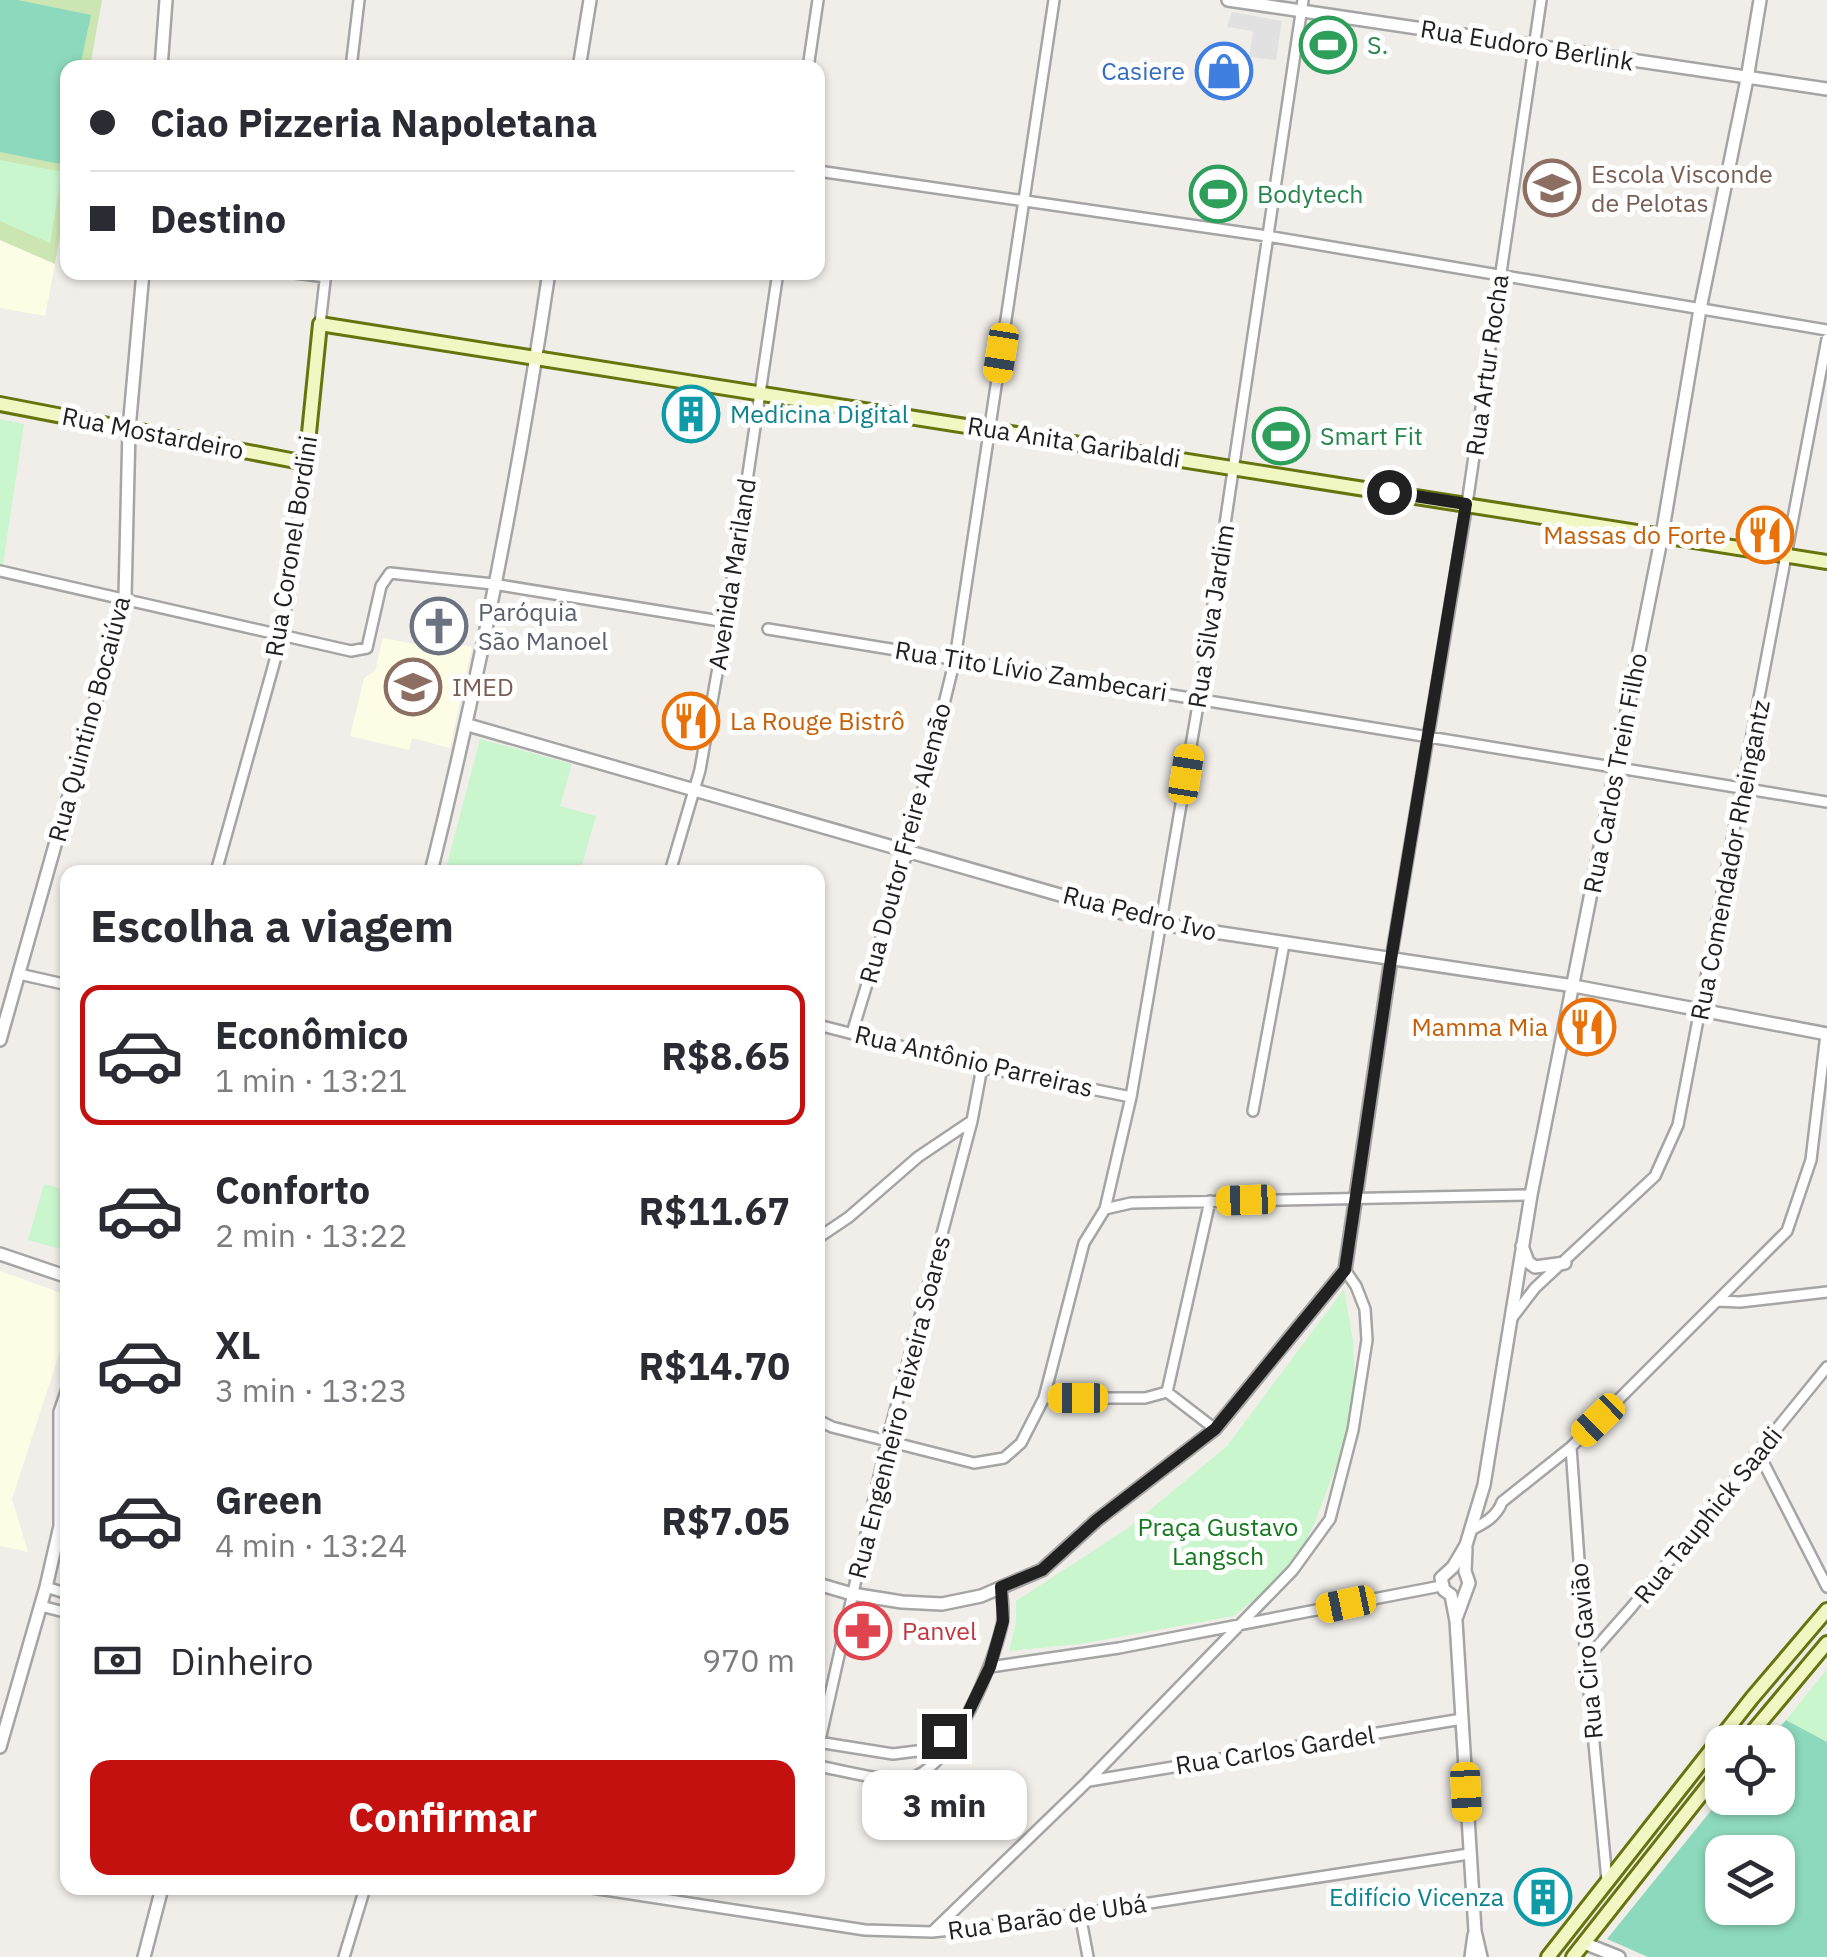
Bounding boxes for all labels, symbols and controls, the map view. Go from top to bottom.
street label: Rua Eudoro Berlink [1418,11,1636,78]
sports icon: S. [1298,15,1358,75]
place label: S. [1367,28,1388,61]
shop icon: Casiere [1194,41,1254,101]
place label: Casiere [1101,54,1185,87]
text: Ciao Pizzeria Napoletana [150,98,598,147]
place label: Escola Visconde de Pelotas [1591,157,1773,219]
school or university icon: Escola Visconde de Pelotas [1522,158,1582,218]
sports icon: Bodytech [1188,164,1248,224]
place label: Bodytech [1257,177,1363,210]
text: Destino [150,194,286,243]
street label: Rua Artur Rocha [1457,272,1516,458]
car [981,321,1021,385]
building icon: Medicina Digital [661,384,721,444]
place label: Medicina Digital [730,397,909,430]
street label: Rua Mostardeiro [59,399,247,466]
sports icon: Smart Fit [1251,406,1311,466]
street label: Rua Anita Garibaldi [965,408,1183,475]
place label: Smart Fit [1320,419,1423,452]
street label: Rua Coronel Bordini [257,433,324,659]
route start [1367,470,1412,515]
street label: Avenida Mariland [700,476,763,672]
restaurant icon: Massas do Forte [1735,505,1795,565]
place label: Massas do Forte [1543,518,1726,551]
street label: Rua Silva Jardim [1180,522,1241,710]
street label: Rua Quintino Bocaiúva [40,592,137,845]
place label: Paróquia São Manoel [478,595,608,657]
church icon: Paróquia São Manoel [409,596,469,656]
street label: Rua Tito Lívio Zambecari [893,633,1169,708]
street label: Rua Carlos Trein Filho [1575,650,1654,896]
school or university icon: IMED [383,657,443,717]
place label: IMED [452,670,514,703]
restaurant icon: La Rouge Bistrô [661,691,721,751]
street label: Rua Comendador Rheingantz [1682,697,1777,1023]
street label: Rua Doutor Freire Alemão [851,699,958,987]
place label: La Rouge Bistrô [730,704,905,737]
car [1166,742,1206,806]
street label: Rua Pedro Ivo [1060,877,1220,948]
text: Escolha a viagem [90,896,454,954]
restaurant icon: Mamma Mia [1557,997,1617,1057]
icon: car [95,1010,185,1100]
text: Econômico [215,1010,408,1059]
place label: Mamma Mia [1412,1010,1548,1043]
street label: Rua Antônio Parreiras [852,1017,1097,1104]
text: R$8.65 [661,1031,790,1080]
text: 1 min · 13:21 [215,1059,408,1101]
icon: car [95,1165,185,1255]
text: Conforto [215,1165,370,1214]
car [1215,1184,1277,1216]
text: R$11.67 [639,1186,790,1235]
text: 2 min · 13:22 [215,1214,408,1256]
street label: Rua Engenheiro Teixeira Soares [840,1232,957,1582]
icon: car [95,1320,185,1410]
text: XL [215,1320,261,1369]
text: R$14.70 [639,1341,790,1390]
text: 3 min · 13:23 [215,1369,408,1411]
car [1048,1383,1108,1413]
car [1566,1388,1630,1452]
street label: Rua Tauphick Saadi [1626,1420,1789,1610]
icon: car [95,1475,185,1565]
text: Green [215,1475,323,1524]
text: R$7.05 [661,1496,790,1545]
park label: Praça Gustavo Langsch [1138,1510,1298,1572]
text: 4 min · 13:24 [215,1524,408,1566]
street label: Rua Ciro Gavião [1561,1562,1610,1740]
car [1314,1583,1378,1625]
pharmacy icon: Panvel [833,1601,893,1661]
place label: Panvel [902,1614,977,1647]
icon: cash [90,1633,145,1688]
text: Dinheiro [170,1636,314,1685]
text: 970 m [702,1639,795,1681]
route end [922,1714,967,1759]
street label: Rua Carlos Gardel [1173,1717,1377,1782]
map controls [1705,1725,1795,1925]
button: locate [1705,1725,1795,1815]
button: Confirmar [90,1760,795,1875]
car [1449,1761,1483,1823]
callout: 3 min [862,1771,1026,1841]
text: 3 min [903,1784,986,1826]
button: layers [1705,1835,1795,1925]
building icon: Edifício Vicenza [1513,1867,1573,1927]
place label: Edifício Vicenza [1329,1880,1504,1913]
street label: Rua Barão de Ubá [945,1886,1148,1947]

